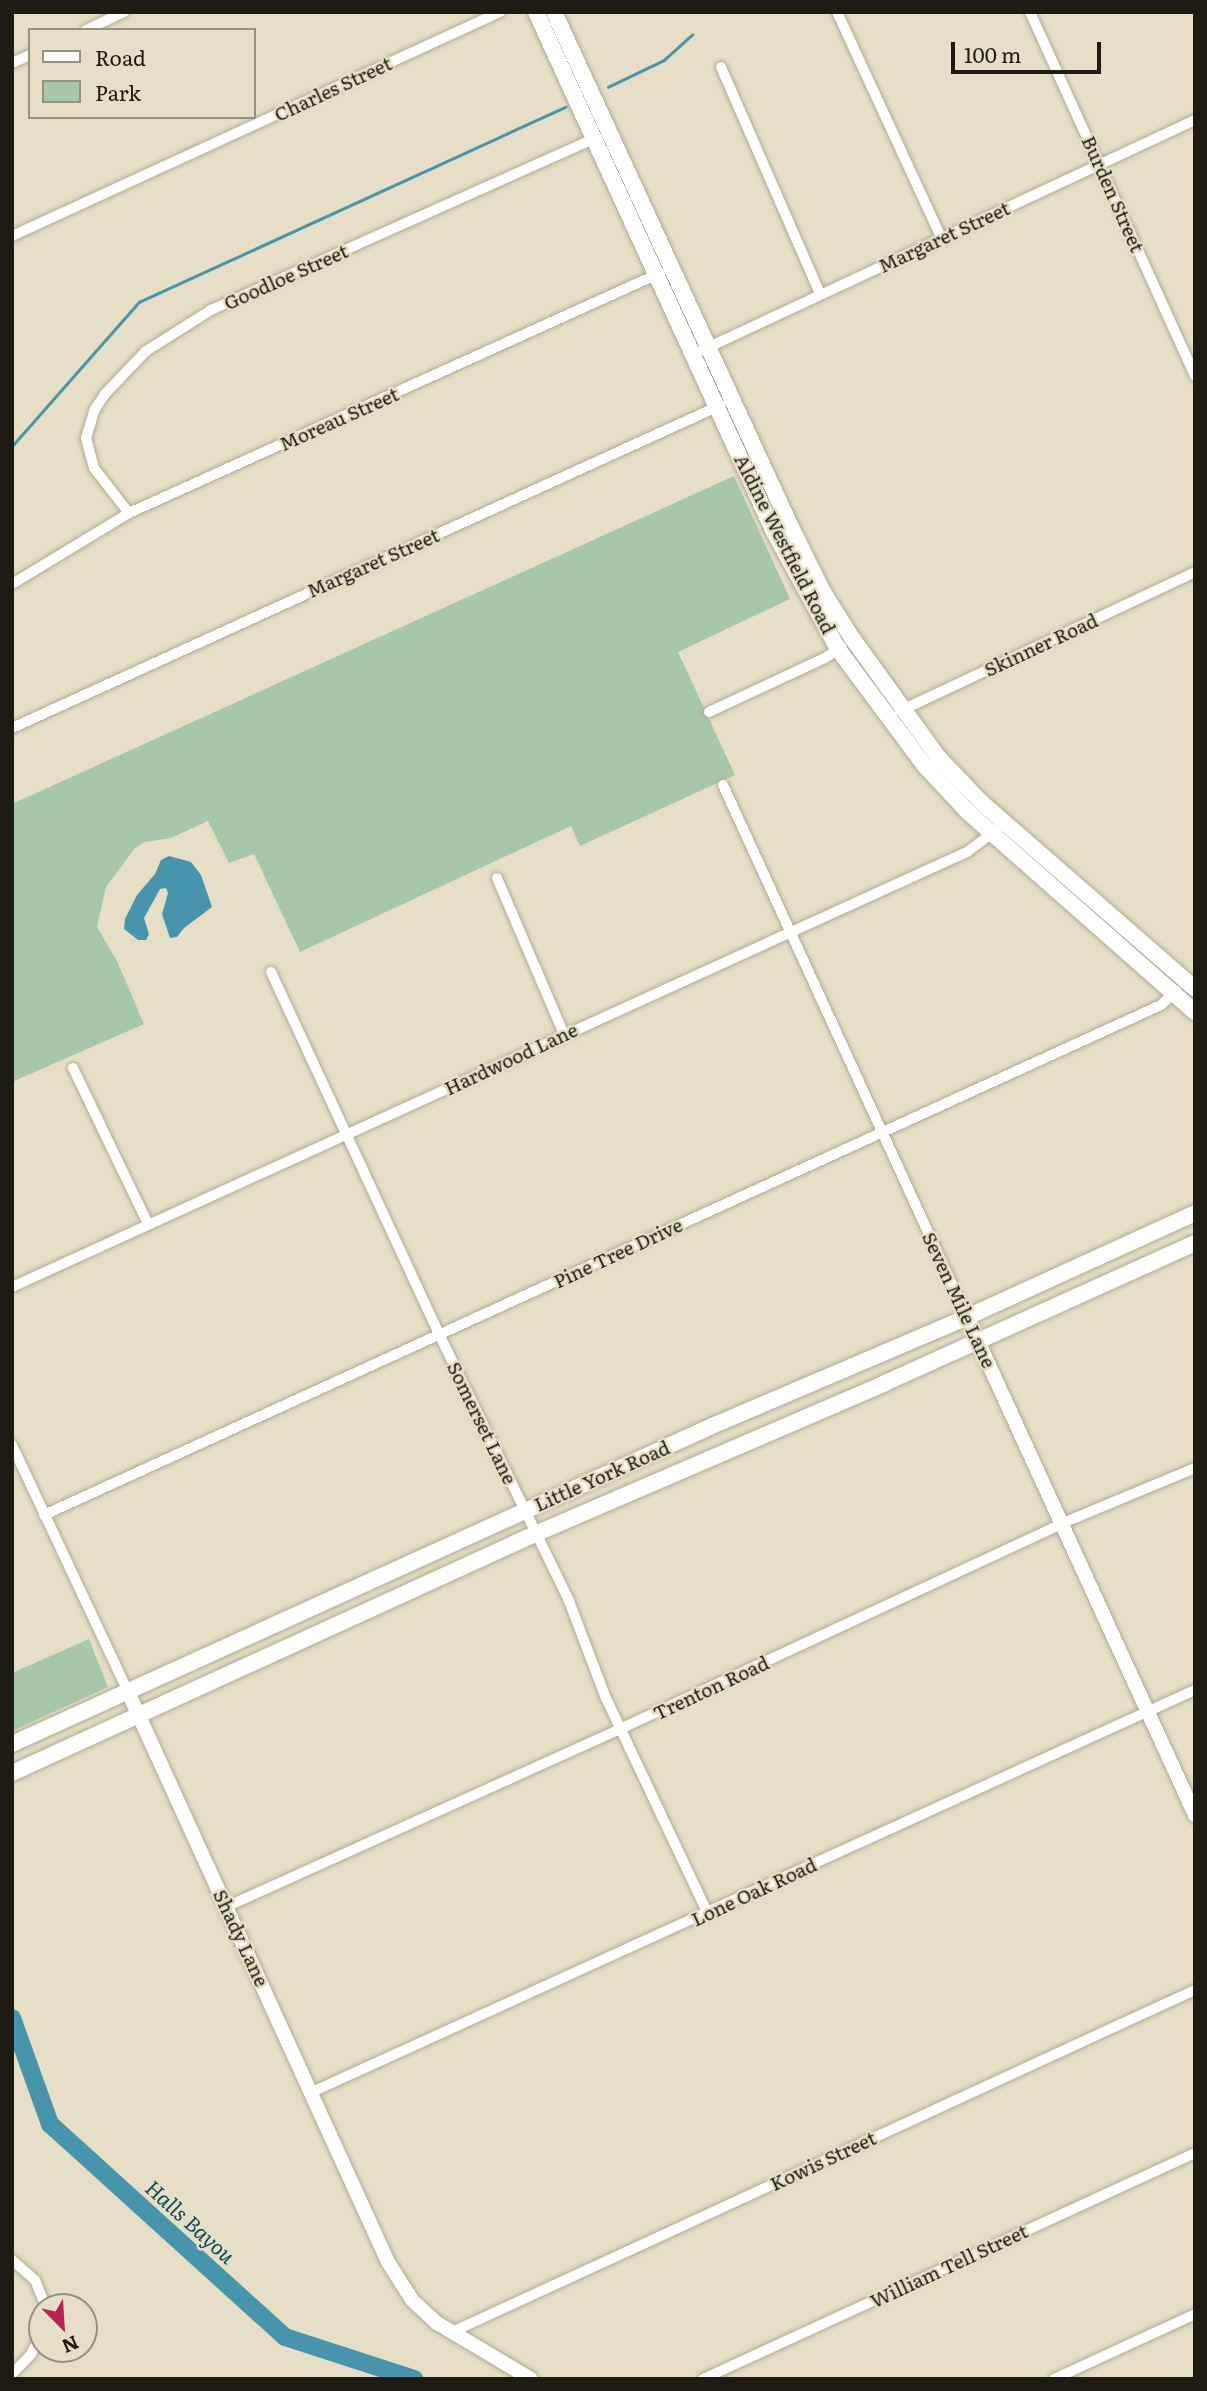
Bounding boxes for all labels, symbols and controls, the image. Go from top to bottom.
legend [28,28,256,119]
scale bar [955,28,1106,72]
text: 100 m [964,38,1021,69]
text: Road [95,41,146,72]
street label: Charles Street [271,52,395,126]
text: Park [95,76,141,107]
street label: Burden Street [1077,132,1149,256]
street label: Margaret Street [875,197,1013,277]
street label: Goodloe Street [220,239,352,315]
street label: Moreau Street [276,383,402,455]
street label: Aldine Westfield Road [730,450,840,638]
street label: Margaret Street [303,524,443,602]
street label: Skinner Road [981,609,1101,681]
street label: Hardwood Lane [441,1018,581,1100]
street label: Pine Tree Drive [550,1213,686,1293]
street label: Seven Mile Lane [918,1228,1000,1372]
street label: Somerset Lane [443,1358,521,1488]
street label: Little York Road [531,1436,673,1516]
street label: Trenton Road [650,1651,772,1725]
street label: Lone Oak Road [688,1853,820,1931]
street label: Shady Lane [209,1886,273,1990]
street label: Kowis Street [766,2127,880,2195]
water label: Halls Bayou [141,2174,241,2268]
street label: William Tell Street [867,2219,1031,2313]
north arrow [28,2293,98,2363]
text: N [58,2329,84,2361]

